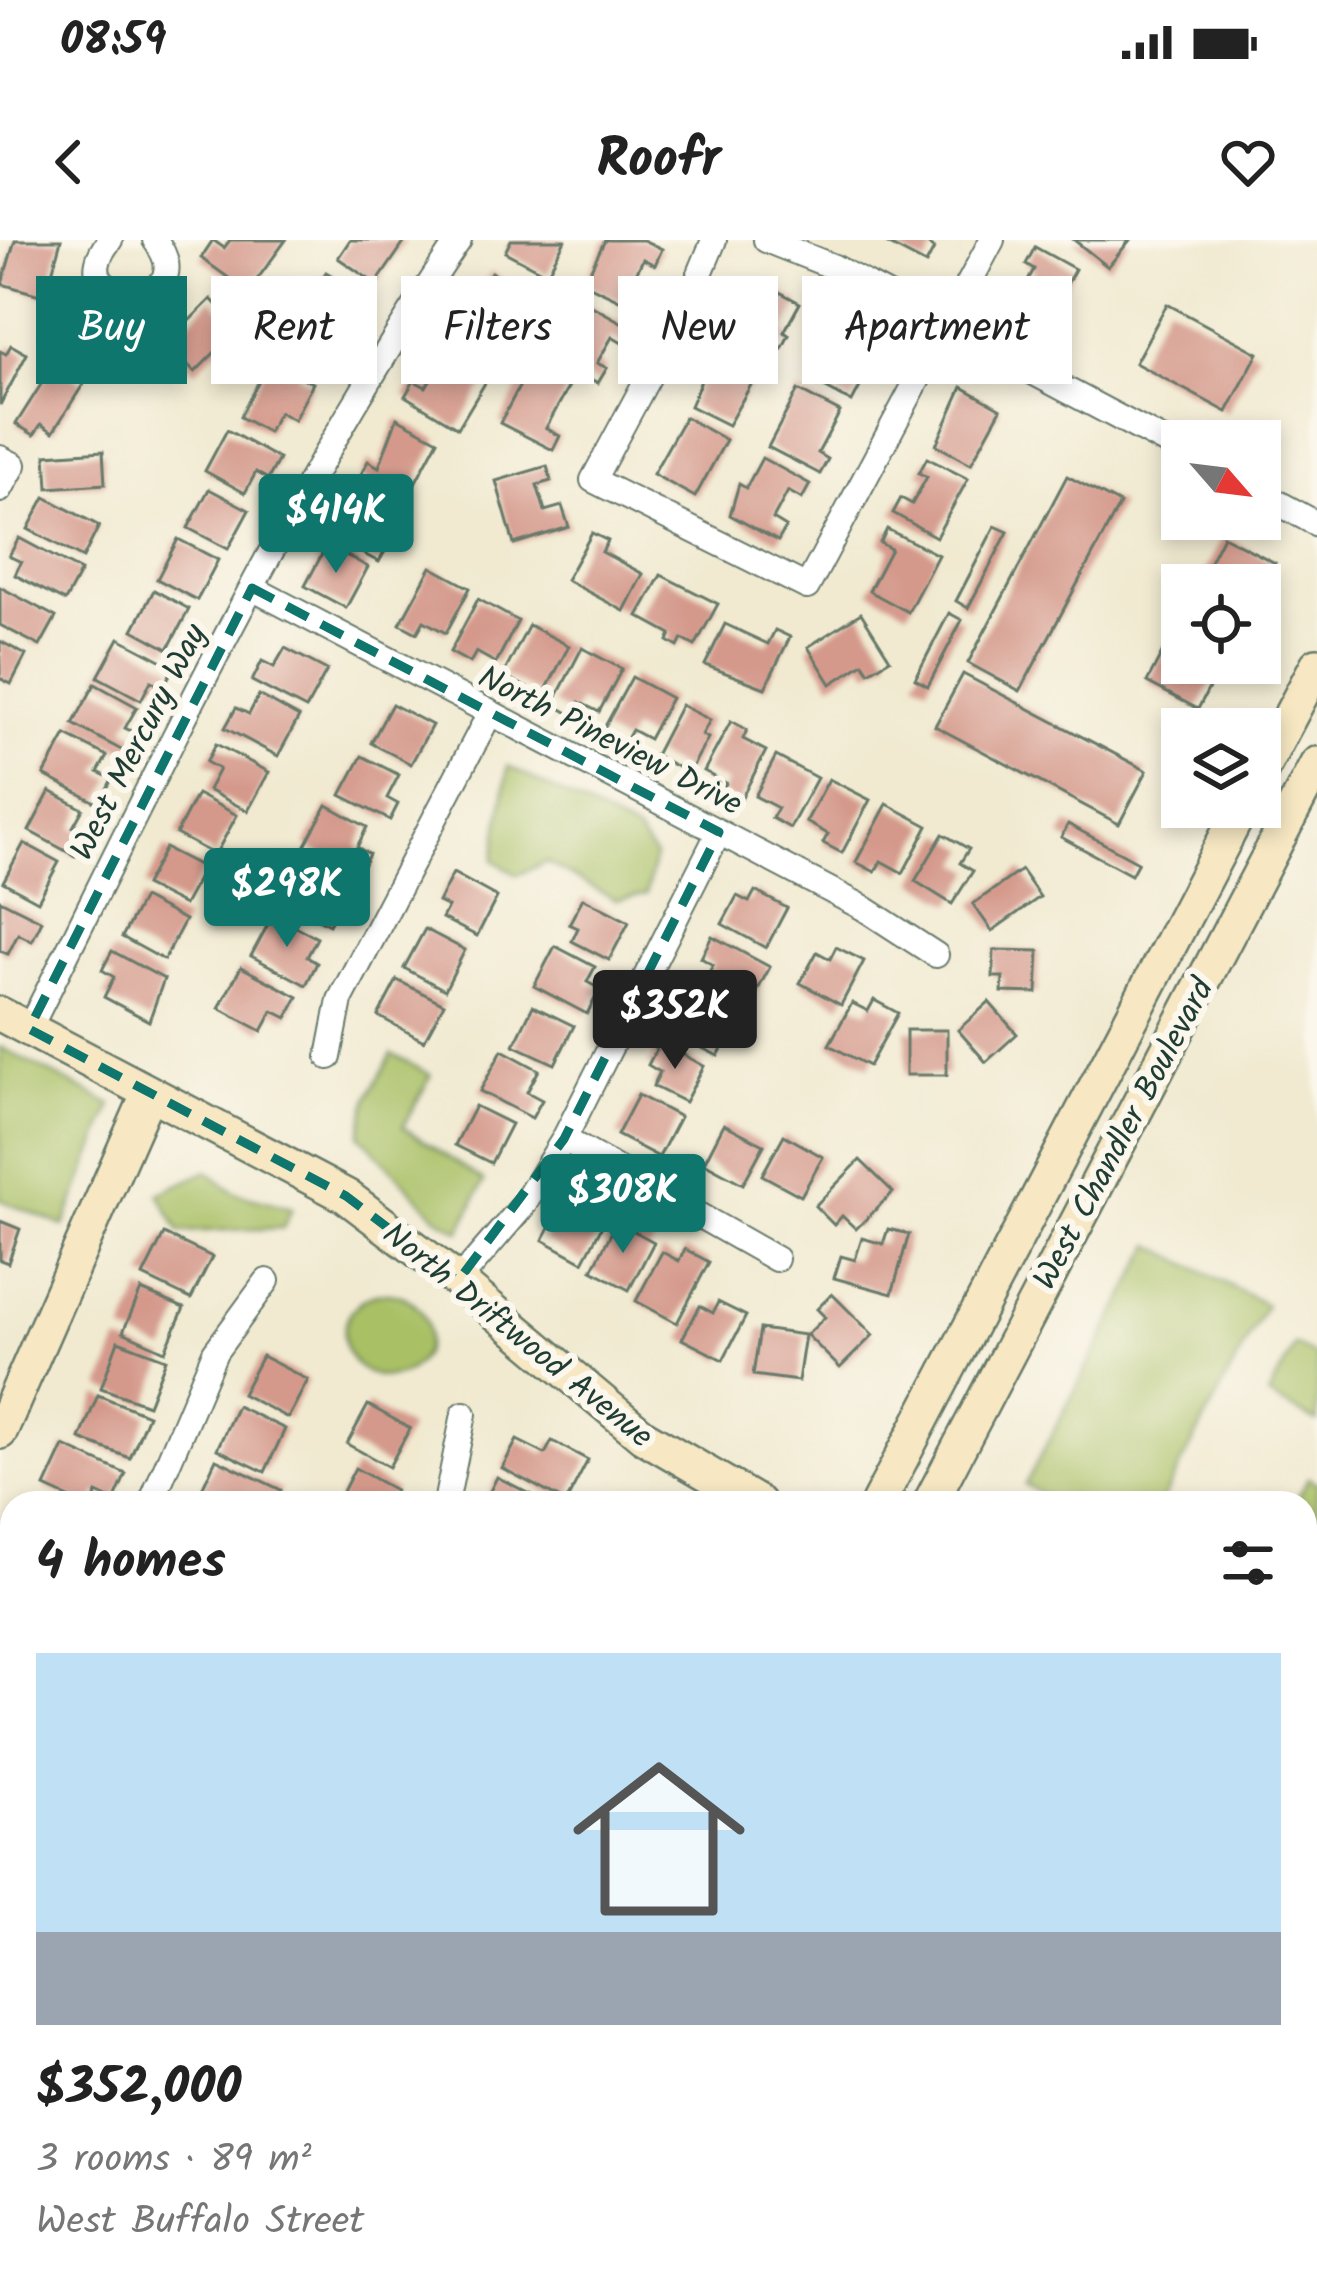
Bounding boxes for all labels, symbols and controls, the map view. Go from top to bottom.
text: 08:59 [60,6,166,78]
text: Roofr [596,119,721,205]
icon: back [36,129,102,195]
icon: heart [1215,129,1281,195]
chip: Buy [36,276,187,384]
chip: Rent [211,276,377,384]
chip: Filters [401,276,594,384]
chip: New [618,276,778,384]
chip: Apartment [802,276,1072,384]
north arrow [1161,420,1281,540]
map controls [1161,420,1281,828]
pin: $414K [252,474,420,576]
text: $414K [286,482,386,544]
button: locate [1161,564,1281,684]
street label: West Mercury Way [58,614,223,870]
street label: North Pineview Drive [468,652,751,832]
button: layers [1161,708,1281,828]
pin: $298K [203,848,371,950]
text: $298K [231,856,343,918]
street label: West Chandler Boulevard [1020,968,1231,1300]
pin: $352K [591,970,759,1072]
text: $352K [620,978,730,1040]
pin: $308K [539,1154,707,1256]
text: $308K [568,1162,678,1224]
street label: North Driftwood Avenue [370,1210,664,1463]
text: 4 homes [36,1523,226,1604]
icon: filters [1215,1530,1281,1596]
icon: home [551,1731,767,1947]
text: $352,000 [36,2049,241,2130]
text: 3 rooms · 89 m² [36,2130,312,2192]
text: West Buffalo Street [36,2192,364,2254]

